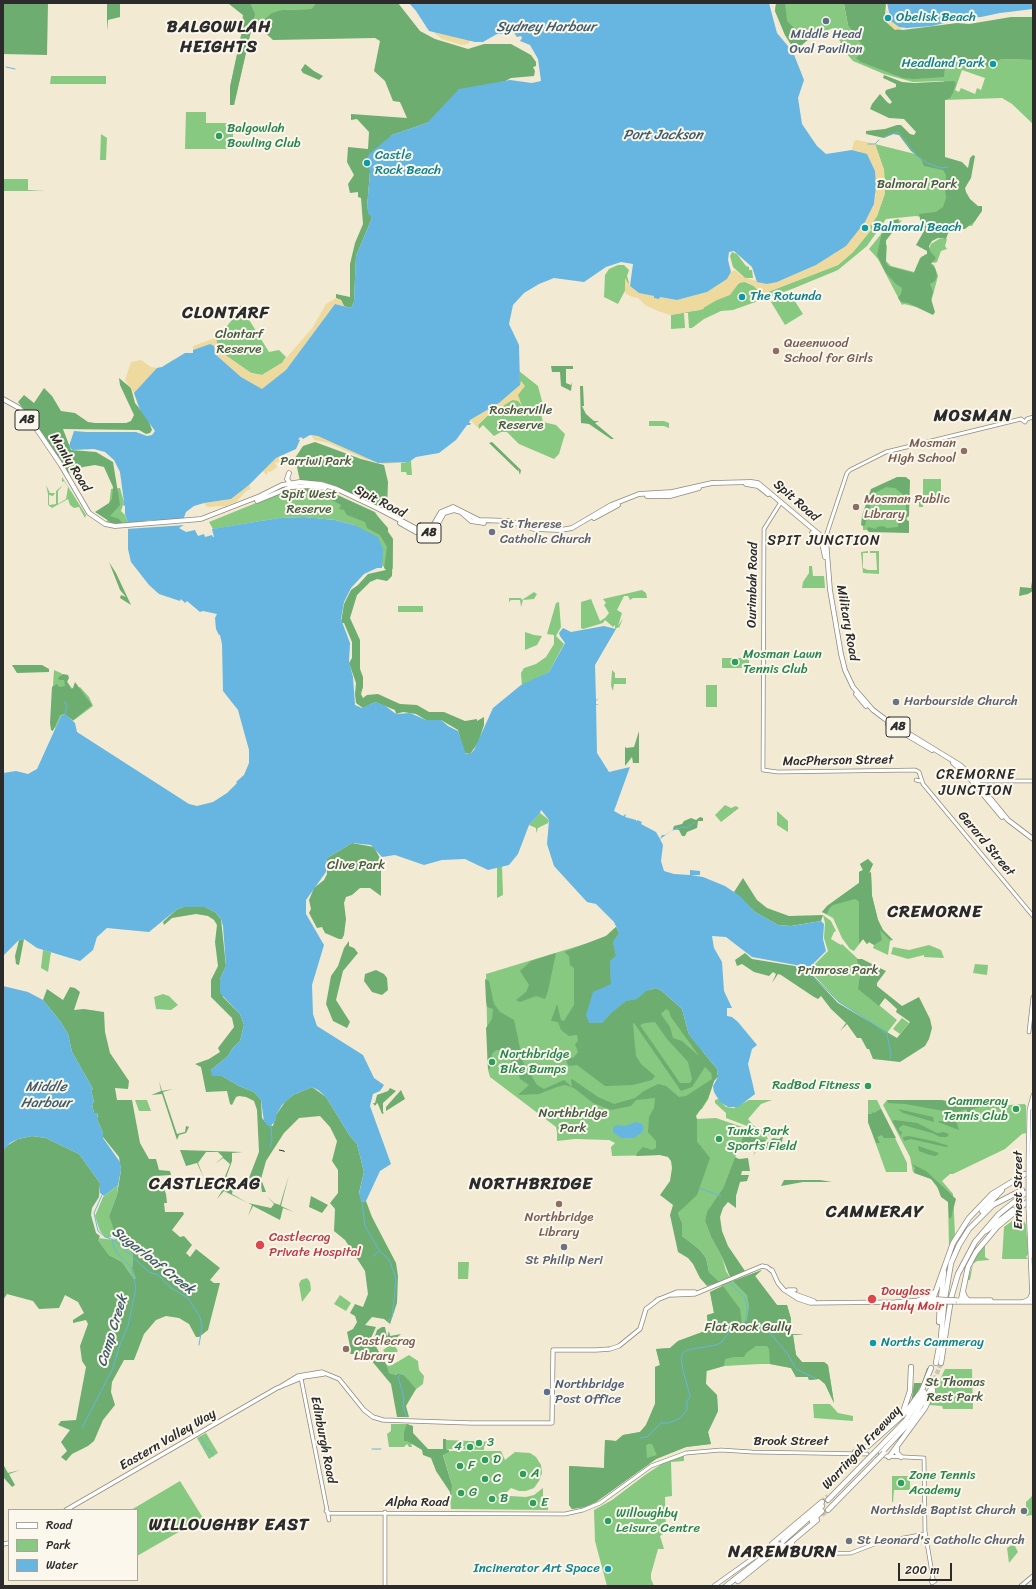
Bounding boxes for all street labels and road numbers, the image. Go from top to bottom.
road number: A8 [15,410,39,430]
street label: Manly Road [46,431,94,495]
street label: Spit Road [770,477,822,525]
street label: Spit Road [352,482,408,522]
road number: A8 [417,523,441,543]
street label: Ourimbah Road [744,542,762,628]
street label: Military Road [833,584,861,662]
road number: A8 [886,717,910,737]
street label: MacPherson Street [783,752,893,770]
street label: Gerard Street [954,808,1018,880]
street label: Ernest Street [1011,1151,1027,1229]
street label: Edinburgh Road [307,1395,339,1485]
street label: Warringah Freeway [819,1403,905,1493]
street label: Eastern Valley Way [117,1406,219,1474]
street label: Brook Street [754,1434,828,1450]
street label: Alpha Road [385,1495,449,1511]

